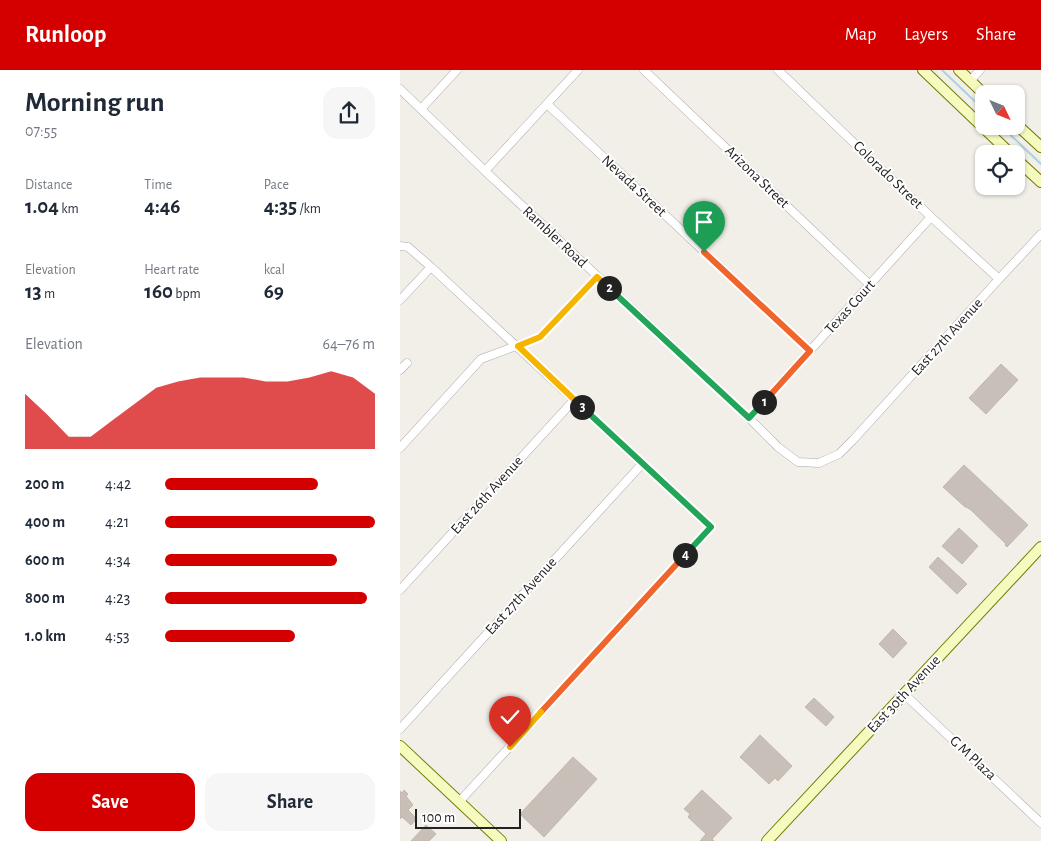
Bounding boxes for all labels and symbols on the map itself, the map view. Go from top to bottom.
north arrow [975,85,1025,135]
street label: Colorado Street [850,138,926,212]
street label: Arizona Street [722,143,792,211]
street label: Nevada Street [599,152,669,220]
pin [683,201,725,252]
street label: Rambler Road [520,203,590,271]
pin: 2 [596,276,622,300]
street label: Texas Court [822,277,878,337]
street label: East 27th Avenue [908,295,986,379]
pin: 1 [752,390,776,414]
pin: 3 [570,394,594,420]
street label: East 26th Avenue [448,453,526,537]
pin: 4 [672,542,698,568]
street label: East 27th Avenue [482,554,560,638]
street label: East 30th Avenue [865,652,943,736]
pin [489,696,531,747]
street label: G M Plaza [947,733,999,783]
scale bar [415,806,521,829]

